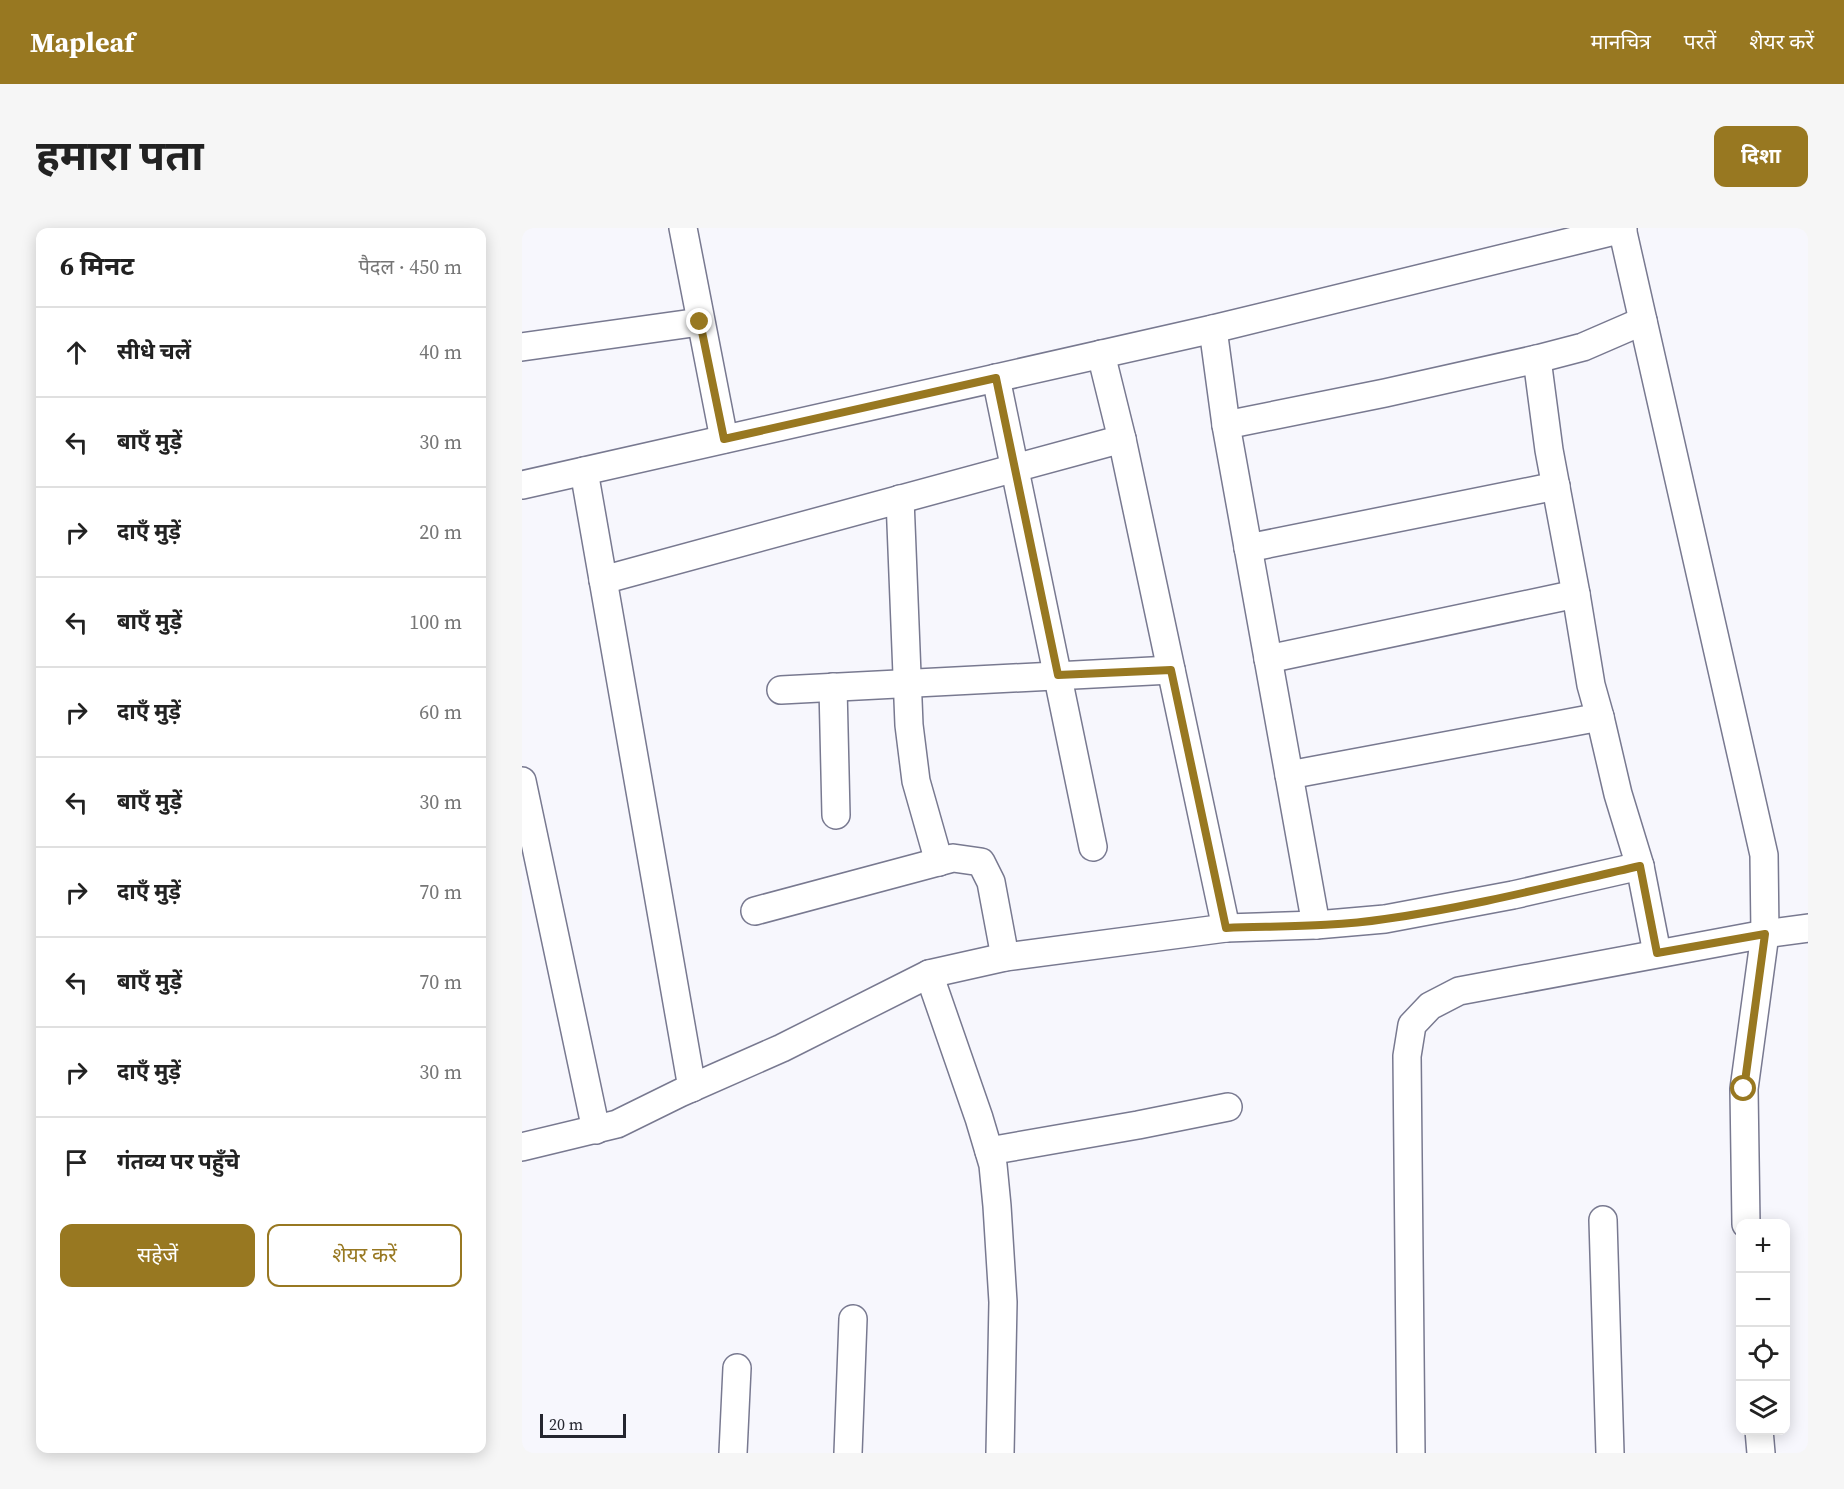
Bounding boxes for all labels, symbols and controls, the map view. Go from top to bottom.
text: Mapleaf [30,23,134,61]
text: मानचित्र [1591,27,1651,56]
text: परतें [1684,27,1716,56]
text: शेयर करें [1749,27,1814,56]
text: हमारा पता [36,126,204,184]
button: दिशा [1714,126,1808,187]
text: 6 मिनट [60,248,134,284]
text: पैदल · 450 m [358,253,462,281]
route end [686,308,712,334]
icon: ahead [60,336,93,369]
text: सीधे चलें [117,336,191,366]
text: 40 m [419,338,462,366]
icon: left [60,426,93,459]
text: बाएँ मुड़ें [117,426,182,456]
text: 30 m [419,428,462,456]
icon: right [60,516,93,549]
text: दाएँ मुड़ें [117,516,181,546]
text: 20 m [419,518,462,546]
icon: left [60,606,93,639]
text: बाएँ मुड़ें [117,606,182,636]
text: 100 m [409,608,462,636]
icon: right [60,696,93,729]
text: दाएँ मुड़ें [117,696,181,726]
text: 60 m [419,698,462,726]
icon: left [60,786,93,819]
text: बाएँ मुड़ें [117,786,182,816]
text: 30 m [419,788,462,816]
icon: right [60,876,93,909]
text: दाएँ मुड़ें [117,876,181,906]
text: 70 m [419,878,462,906]
icon: left [60,966,93,999]
text: बाएँ मुड़ें [117,966,182,996]
text: 70 m [419,968,462,996]
icon: right [60,1056,93,1089]
text: दाएँ मुड़ें [117,1056,181,1086]
text: 30 m [419,1058,462,1086]
route start [1730,1075,1756,1101]
icon: arrive [60,1146,93,1179]
text: गंतव्य पर पहुँचे [117,1146,240,1176]
map controls [1736,1219,1790,1435]
button: + [1736,1219,1790,1273]
button: सहेजें [60,1224,255,1287]
button: शेयर करें [267,1224,462,1287]
button: − [1736,1273,1790,1327]
button: locate [1736,1327,1790,1381]
button: layers [1736,1381,1790,1435]
scale bar [540,1411,626,1438]
text: 20 m [549,1413,583,1435]

